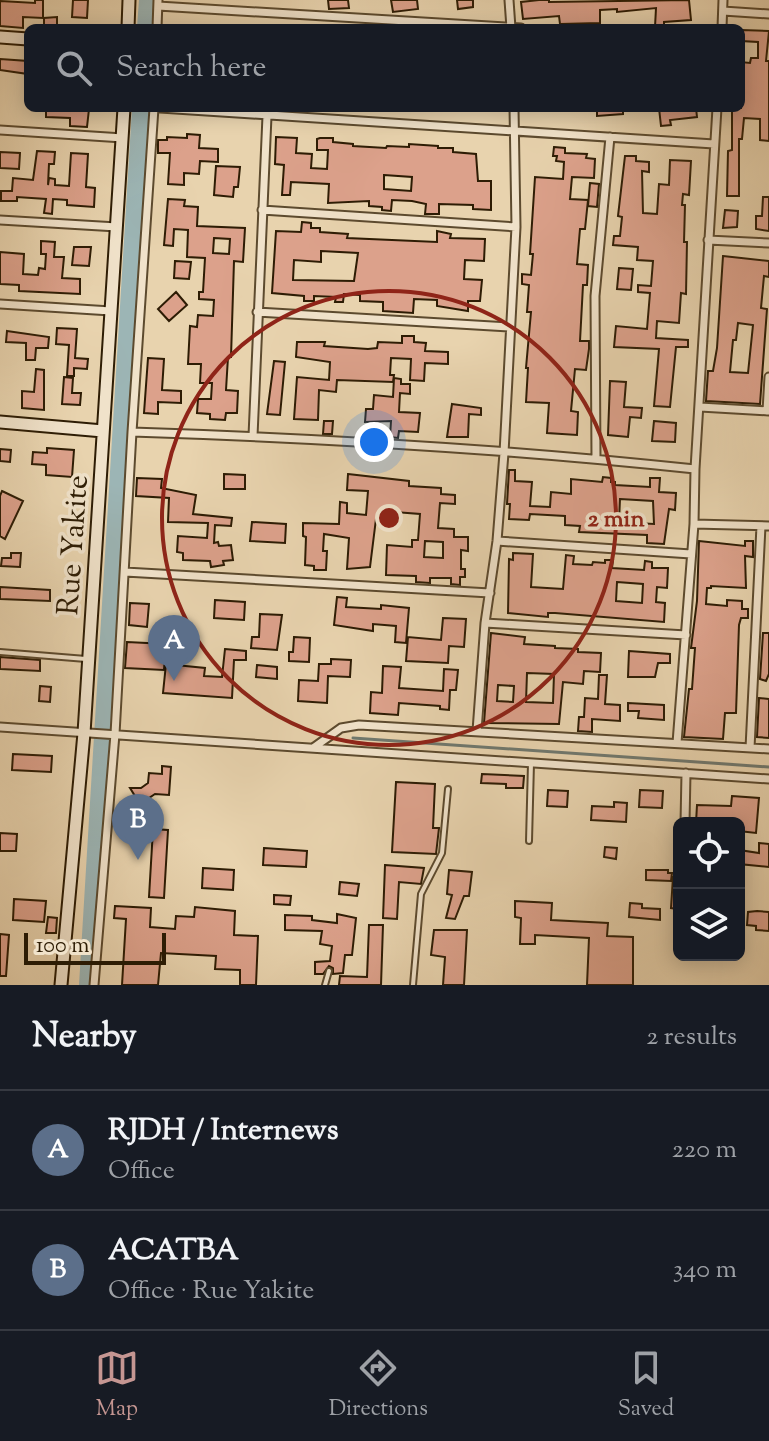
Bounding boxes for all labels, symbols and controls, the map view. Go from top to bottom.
search box [24,24,745,112]
icon: search [52,46,96,90]
text: Search here [116,47,266,90]
your location [354,422,394,462]
street label: Rue Yakite [48,474,101,617]
text: 2 min [587,503,645,537]
centre of rings [375,504,403,532]
pin: A [148,615,200,681]
pin: B [112,794,164,860]
map controls [673,817,745,961]
button: locate [673,817,745,889]
button: layers [673,889,745,961]
scale bar [24,929,166,965]
text: 100 m [36,931,89,963]
text: Nearby [32,1013,137,1062]
text: 2 results [646,1019,737,1056]
text: RJDH / Internews [108,1110,339,1153]
text: A [47,1132,69,1169]
text: 220 m [672,1132,737,1169]
text: Office [108,1153,175,1190]
text: ACATBA [108,1230,239,1273]
text: B [50,1252,66,1289]
text: 340 m [673,1252,737,1289]
text: Office · Rue Yakite [108,1273,314,1310]
tab: Map [95,1346,139,1426]
tab: Directions [329,1346,428,1426]
tab: Saved [618,1346,674,1426]

